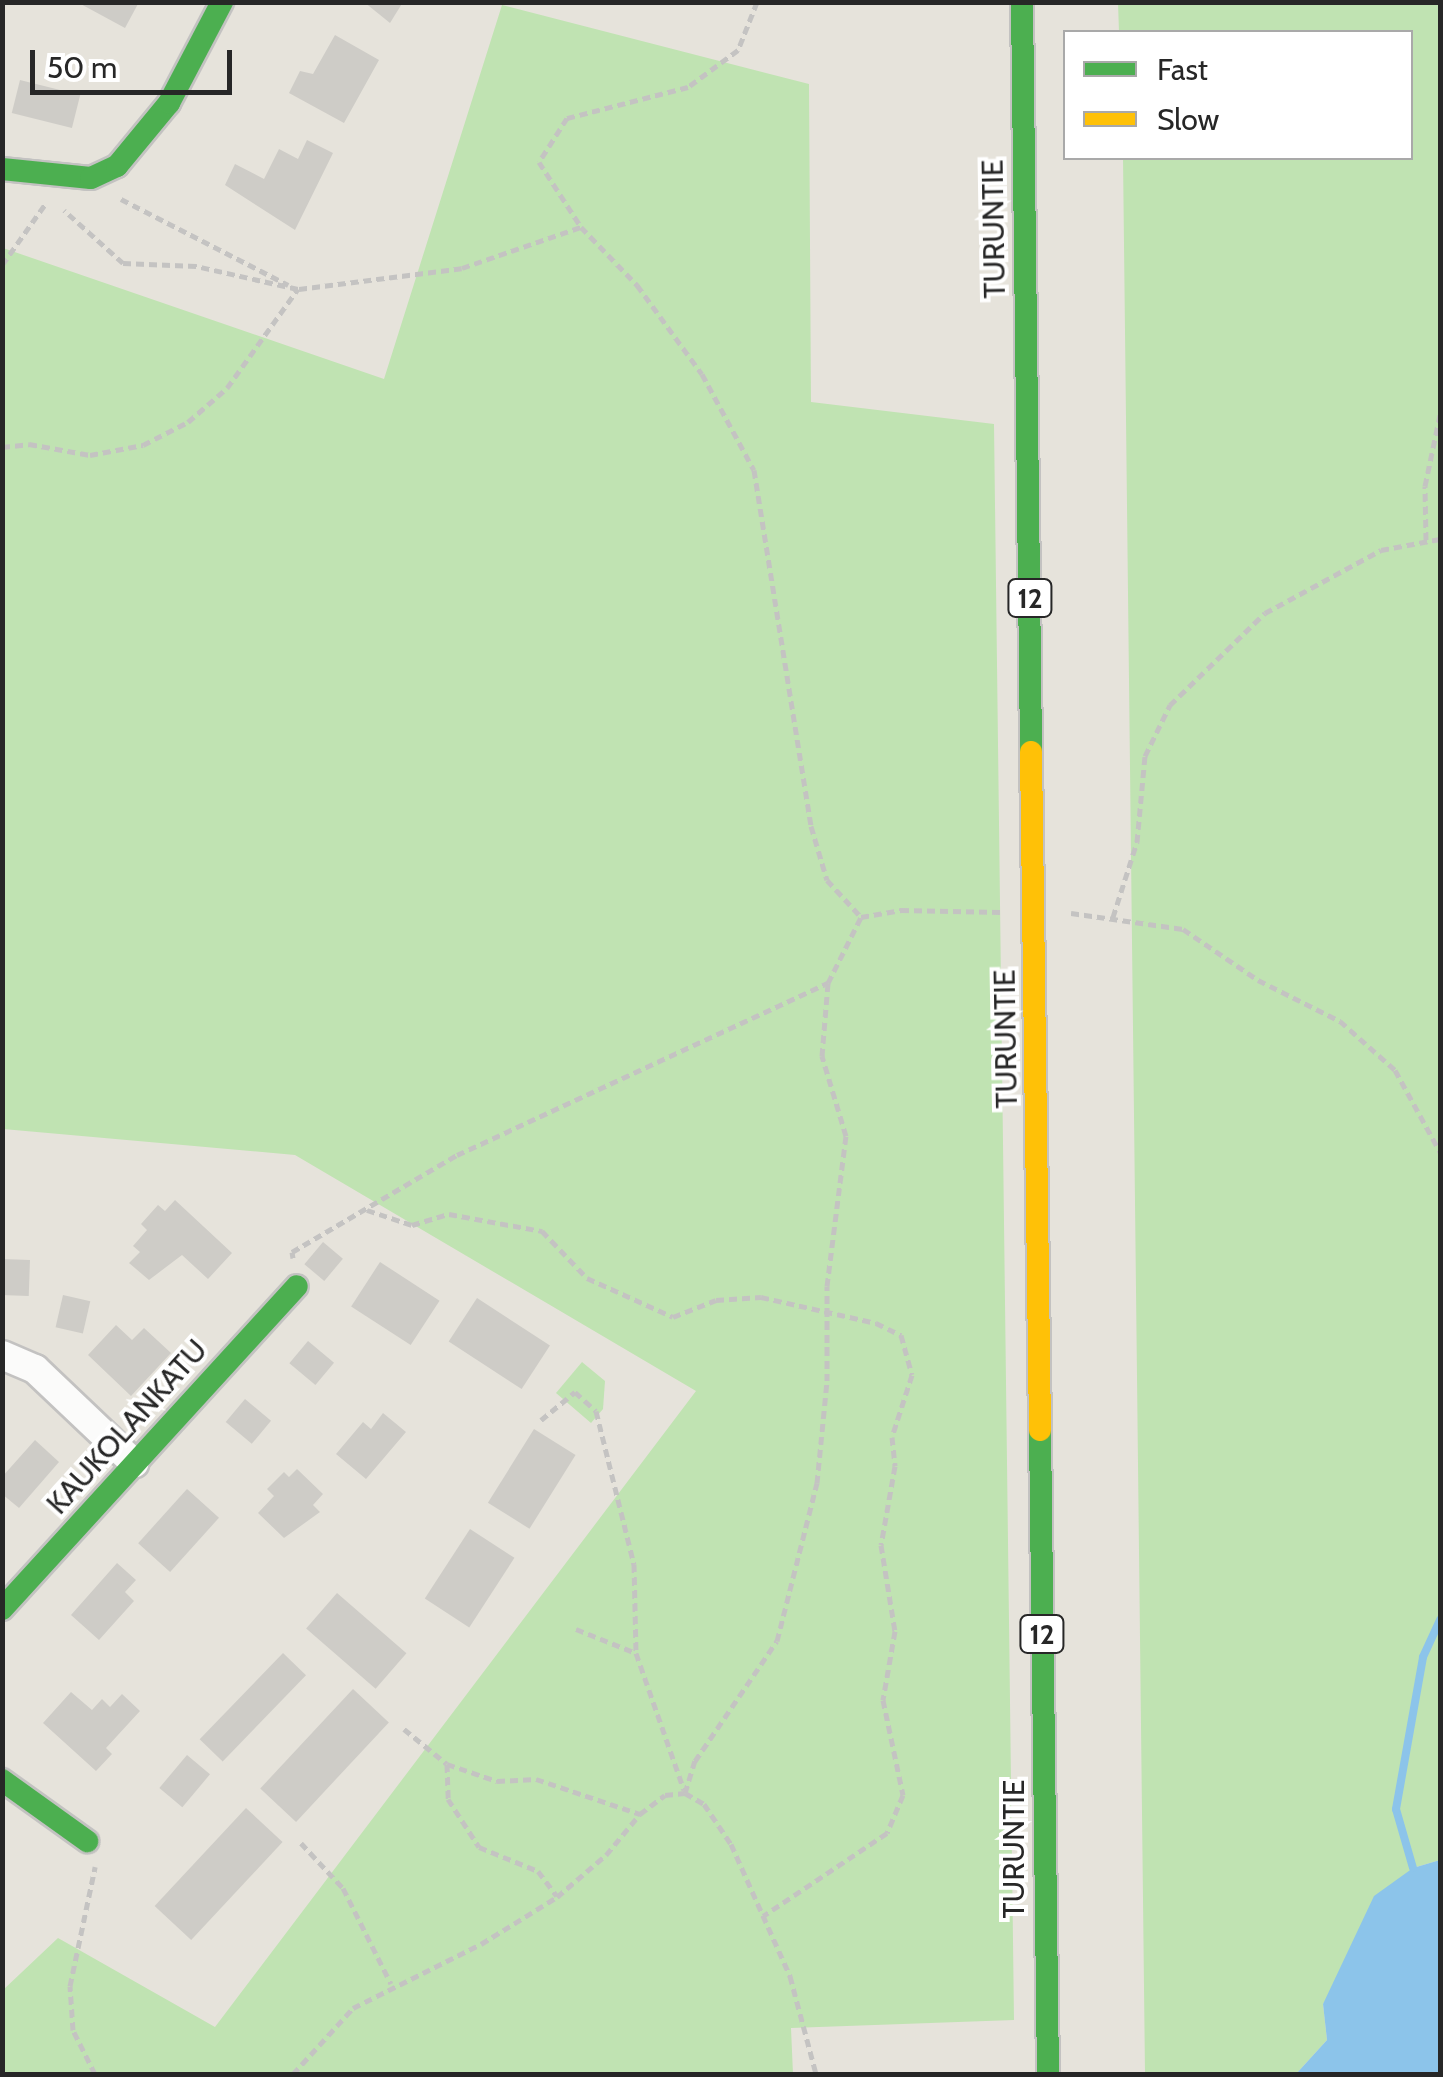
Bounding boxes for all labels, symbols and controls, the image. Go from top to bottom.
scale bar [35,30,238,92]
legend [1063,30,1413,160]
text: 50 m [47,49,117,86]
text: Fast [1157,51,1208,88]
text: Slow [1157,101,1219,138]
street label: TURUNTIE [975,159,1013,299]
road number: 12 [1005,575,1055,621]
street label: TURUNTIE [987,969,1025,1109]
street label: KAUKOLANKATU [39,1332,215,1522]
road number: 12 [1017,1611,1067,1657]
street label: TURUNTIE [996,1780,1032,1918]

